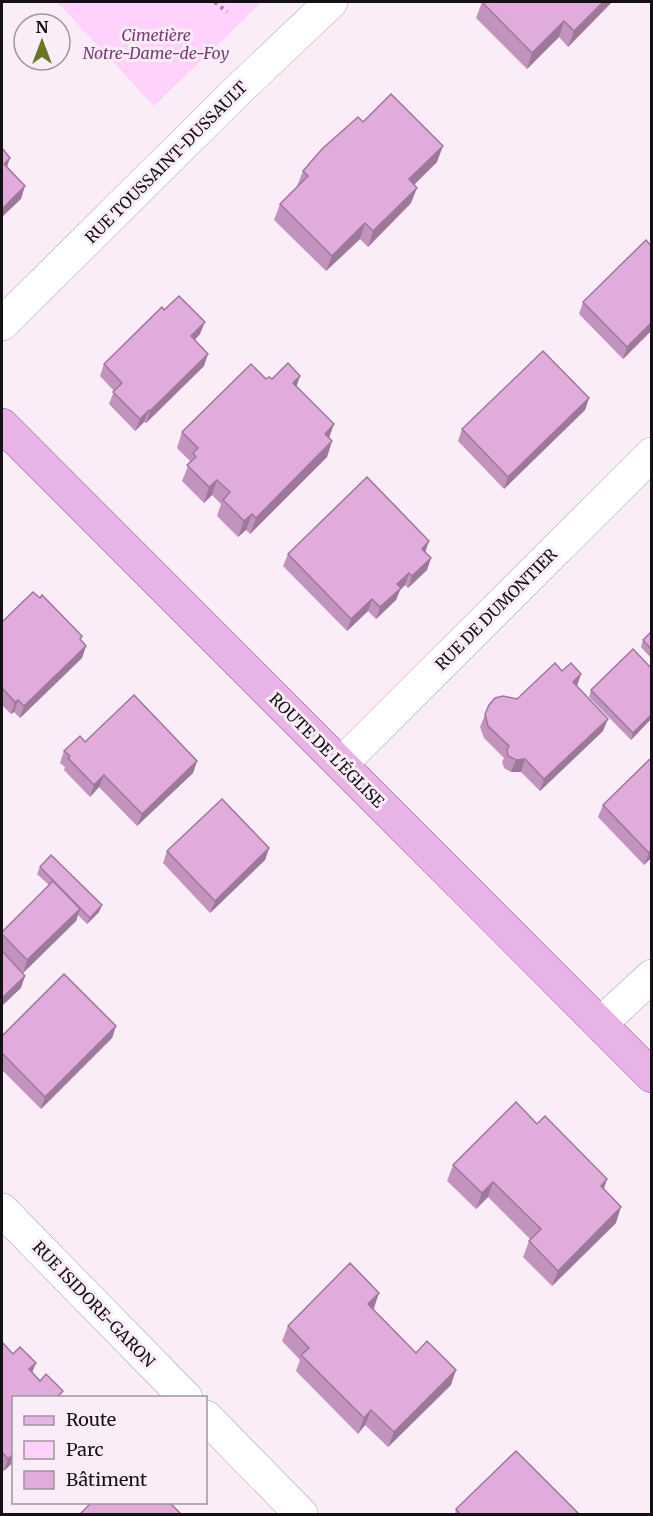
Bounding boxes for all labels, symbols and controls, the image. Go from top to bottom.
north arrow [12,12,72,72]
text: N [36,17,49,37]
park label: Cimetière Notre-Dame-de-Foy [83,25,230,63]
street label: RUE TOUSSAINT-DUSSAULT [81,77,251,247]
street label: RUE DE DUMONTIER [431,543,562,674]
street label: ROUTE DE L'ÉGLISE [265,688,389,812]
street label: RUE ISIDORE-GARON [29,1237,160,1372]
legend [12,1396,207,1504]
text: Route [66,1408,116,1431]
text: Parc [66,1438,104,1461]
text: Bâtiment [66,1468,147,1491]

